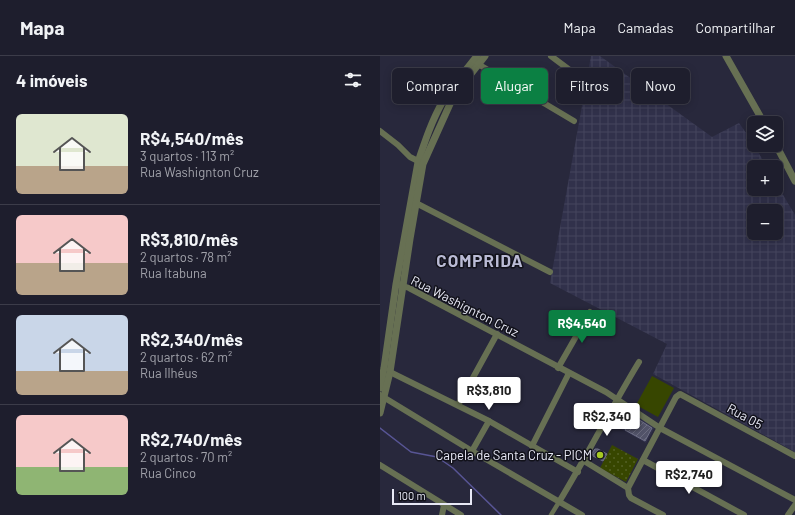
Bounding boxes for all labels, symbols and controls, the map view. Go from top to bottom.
text: Mapa [20,16,64,39]
text: Mapa [564,19,596,36]
text: Camadas [618,19,673,36]
text: Compartilhar [695,19,775,36]
chip: Comprar [392,68,473,104]
chip: Alugar [481,68,548,104]
chip: Filtros [556,68,623,104]
chip: Novo [631,68,690,104]
icon: filters [342,69,364,91]
text: 4 imóveis [16,70,87,90]
map controls [747,116,783,240]
button: layers [747,116,783,152]
text: R$4,540/mês [140,128,243,148]
icon: home [48,130,96,178]
text: 3 quartos · 113 m² [140,148,234,164]
button: + [747,160,783,196]
text: Rua Washignton Cruz [140,164,259,180]
button: − [747,204,783,240]
text: R$3,810/mês [140,229,238,249]
icon: home [48,231,96,279]
text: 2 quartos · 78 m² [140,249,232,265]
district label: COMPRIDA [436,250,524,270]
text: Rua Itabuna [140,265,207,281]
street label: Rua Washignton Cruz [408,272,522,340]
pin: R$4,540 [545,310,619,344]
text: R$4,540 [557,315,607,331]
text: R$2,340/mês [140,329,243,349]
icon: home [48,331,96,379]
text: 2 quartos · 62 m² [140,349,232,365]
text: Rua Ilhéus [140,365,198,381]
pin: R$3,810 [452,377,526,411]
text: R$3,810 [467,382,511,398]
street label: Rua 05 [724,400,766,432]
pin: R$2,340 [570,403,644,437]
text: R$2,340 [583,408,631,424]
text: R$2,740/mês [140,429,242,449]
icon: home [48,431,96,479]
place label: Capela de Santa Cruz - PICM [436,447,592,463]
text: 2 quartos · 70 m² [140,449,232,465]
marker: Capela de Santa Cruz - PICM [595,450,605,460]
pin: R$2,740 [652,461,726,495]
text: Rua Cinco [140,465,196,481]
text: R$2,740 [665,466,713,482]
scale bar [392,487,472,506]
text: 100 m [398,489,426,502]

